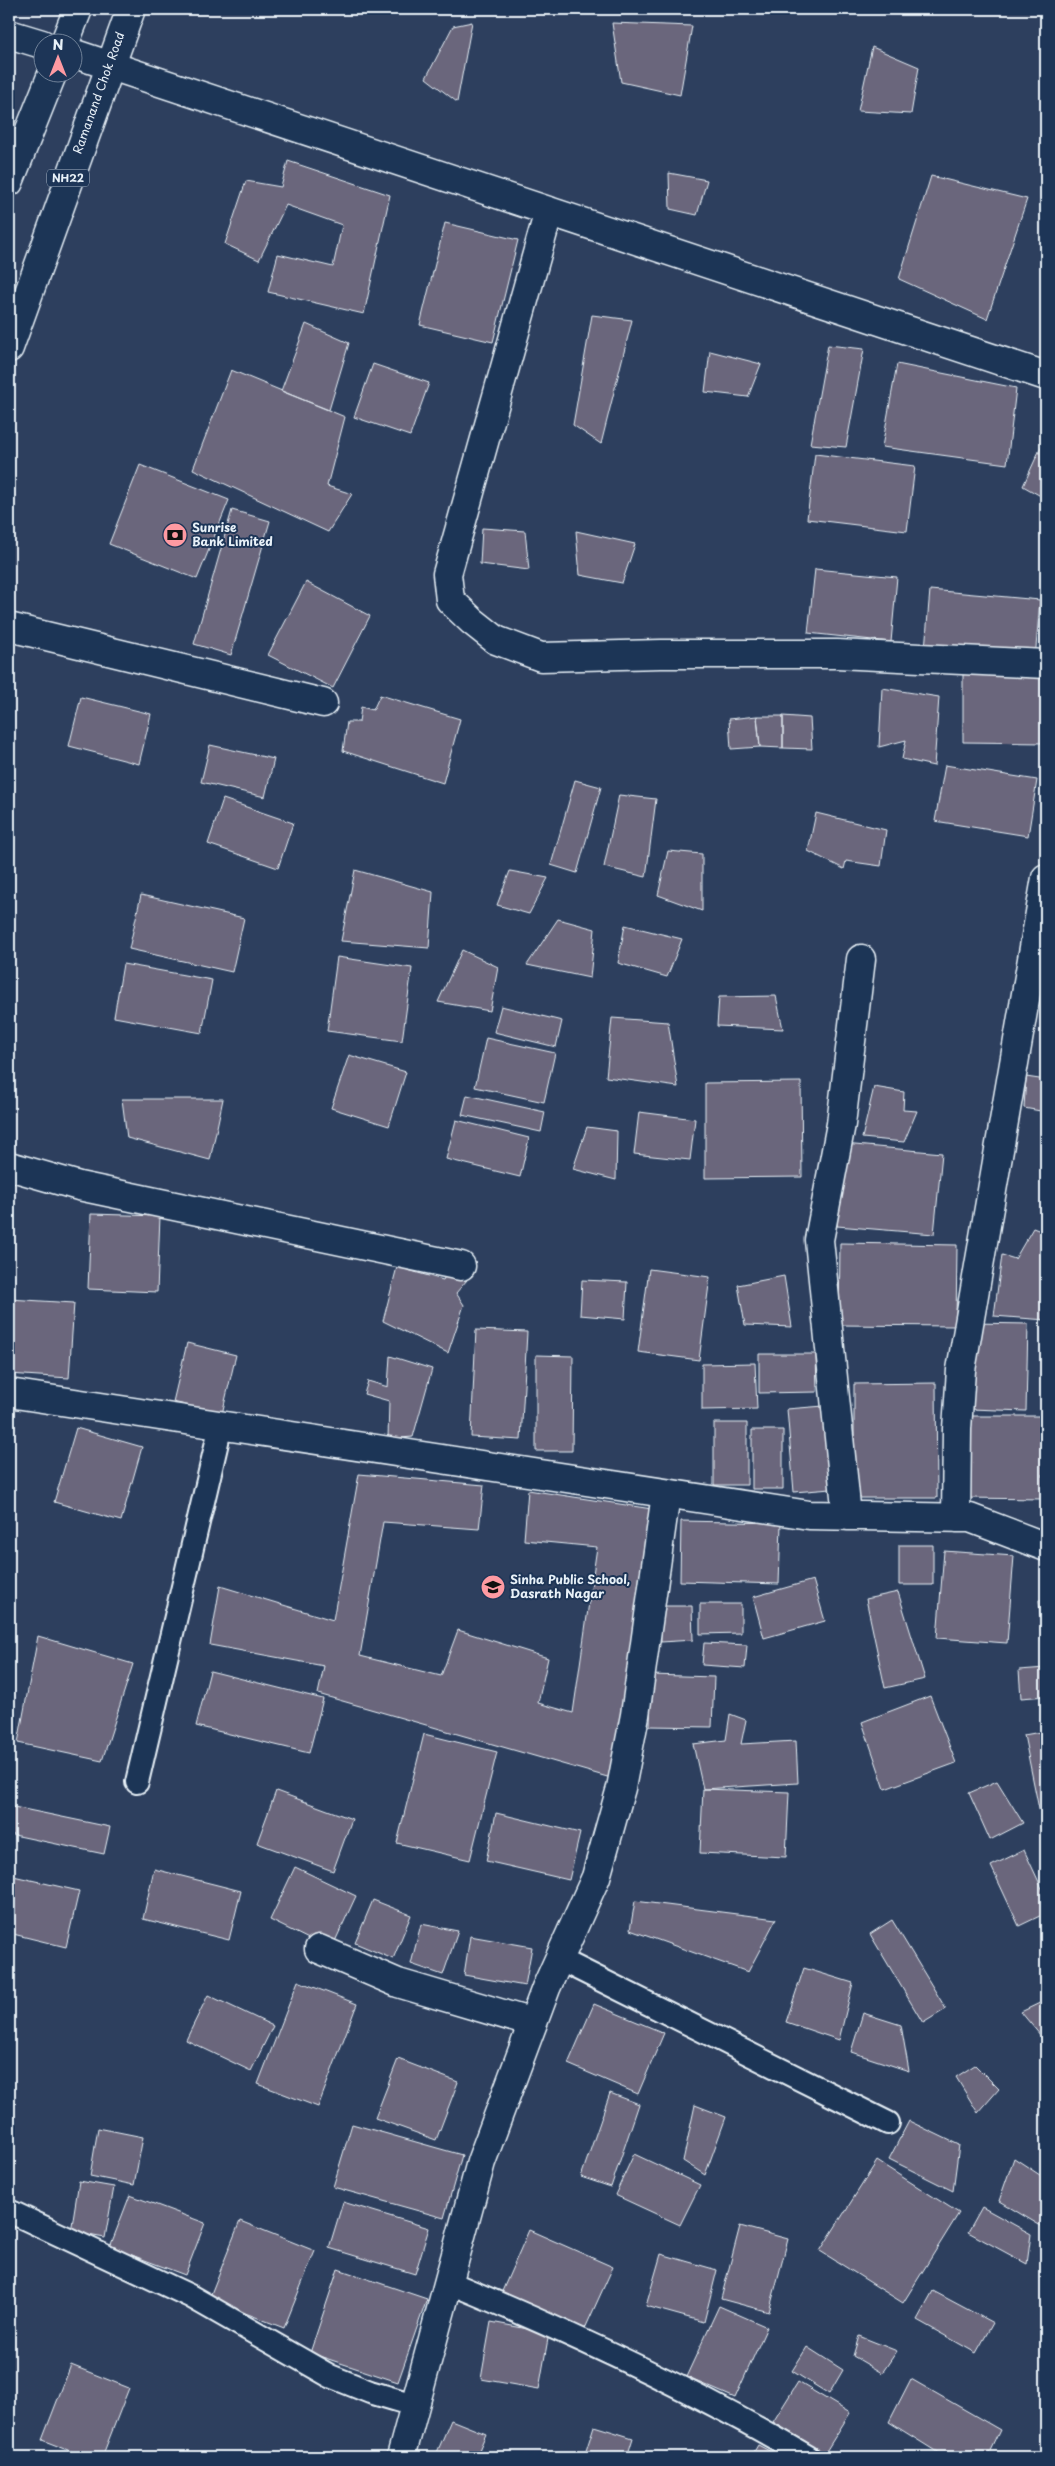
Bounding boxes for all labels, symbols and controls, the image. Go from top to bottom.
street label: Ramanand Chok Road [68,29,129,156]
north arrow [32,32,82,82]
text: N [52,34,64,55]
road number: NH22 [47,170,89,187]
place label: Sunrise Bank Limited [192,518,273,550]
bank icon: Sunrise Bank Limited [162,522,188,548]
place label: Sinha Public School, Dasrath Nagar [510,1570,630,1602]
school or university icon: Sinha Public School, Dasrath Nagar [480,1574,506,1600]

